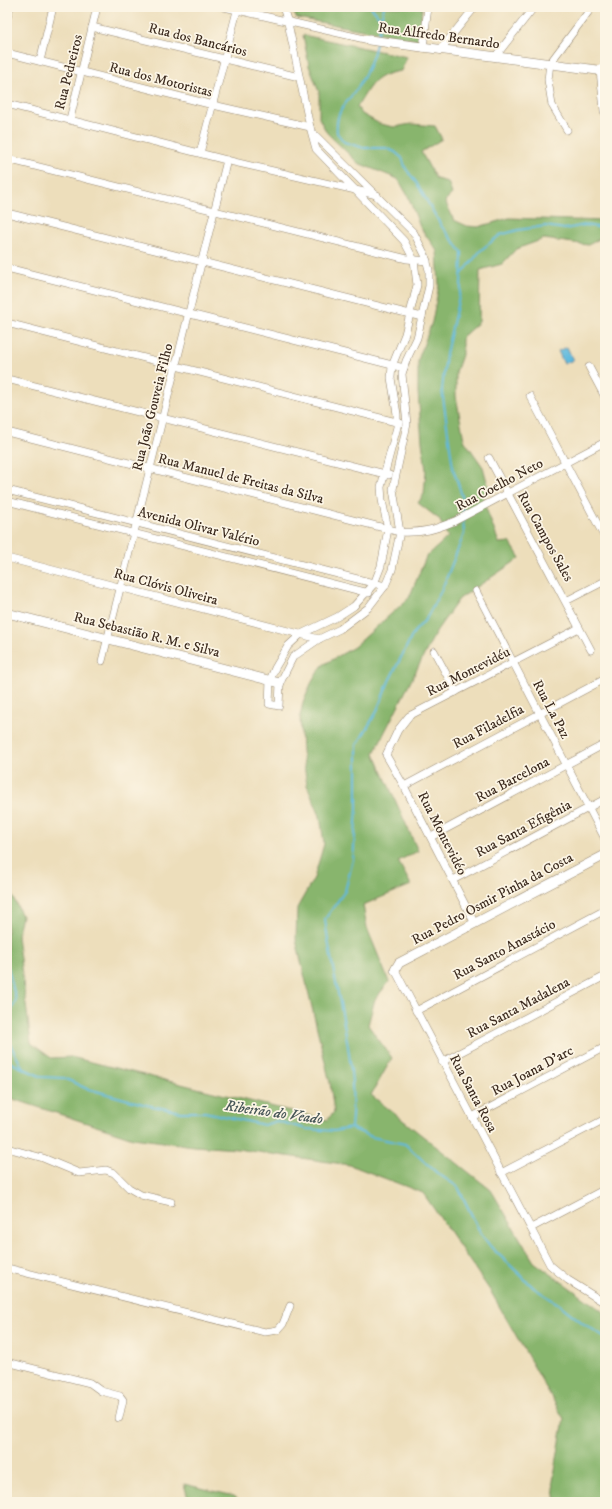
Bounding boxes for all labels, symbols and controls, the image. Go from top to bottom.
street label: Rua dos Bancários [147,19,249,61]
street label: Rua Alfredo Bernardo [377,19,501,53]
street label: Rua Pedreiros [51,32,87,112]
street label: Rua dos Motoristas [107,58,215,102]
street label: Rua João Gouveia Filho [128,341,178,473]
street label: Rua Manuel de Freitas da Silva [156,450,326,508]
street label: Rua Coelho Neto [453,454,546,515]
street label: Rua Campos Sales [513,488,577,585]
street label: Avenida Olivar Valério [136,503,262,551]
street label: Rua Clóvis Oliveira [112,564,220,610]
street label: Rua Sebastião R. M. e Silva [72,608,222,662]
street label: Rua Montevidéu [424,643,513,701]
street label: Rua La Paz [528,677,574,742]
street label: Rua Filadelfia [450,701,527,753]
street label: Rua Barcelona [472,753,553,807]
street label: Rua Montevidéo [413,789,471,878]
street label: Rua Santa Efigênia [472,796,575,862]
street label: Rua Pedro Osmir Pinha da Costa [409,849,576,949]
street label: Rua Santo Anastácio [450,915,559,984]
street label: Rua Santa Madalena [464,973,573,1043]
street label: Rua Joana D'arc [488,1042,577,1100]
street label: Rua Santa Rosa [445,1051,501,1136]
water label: Ribeirão do Veado [223,1096,325,1129]

